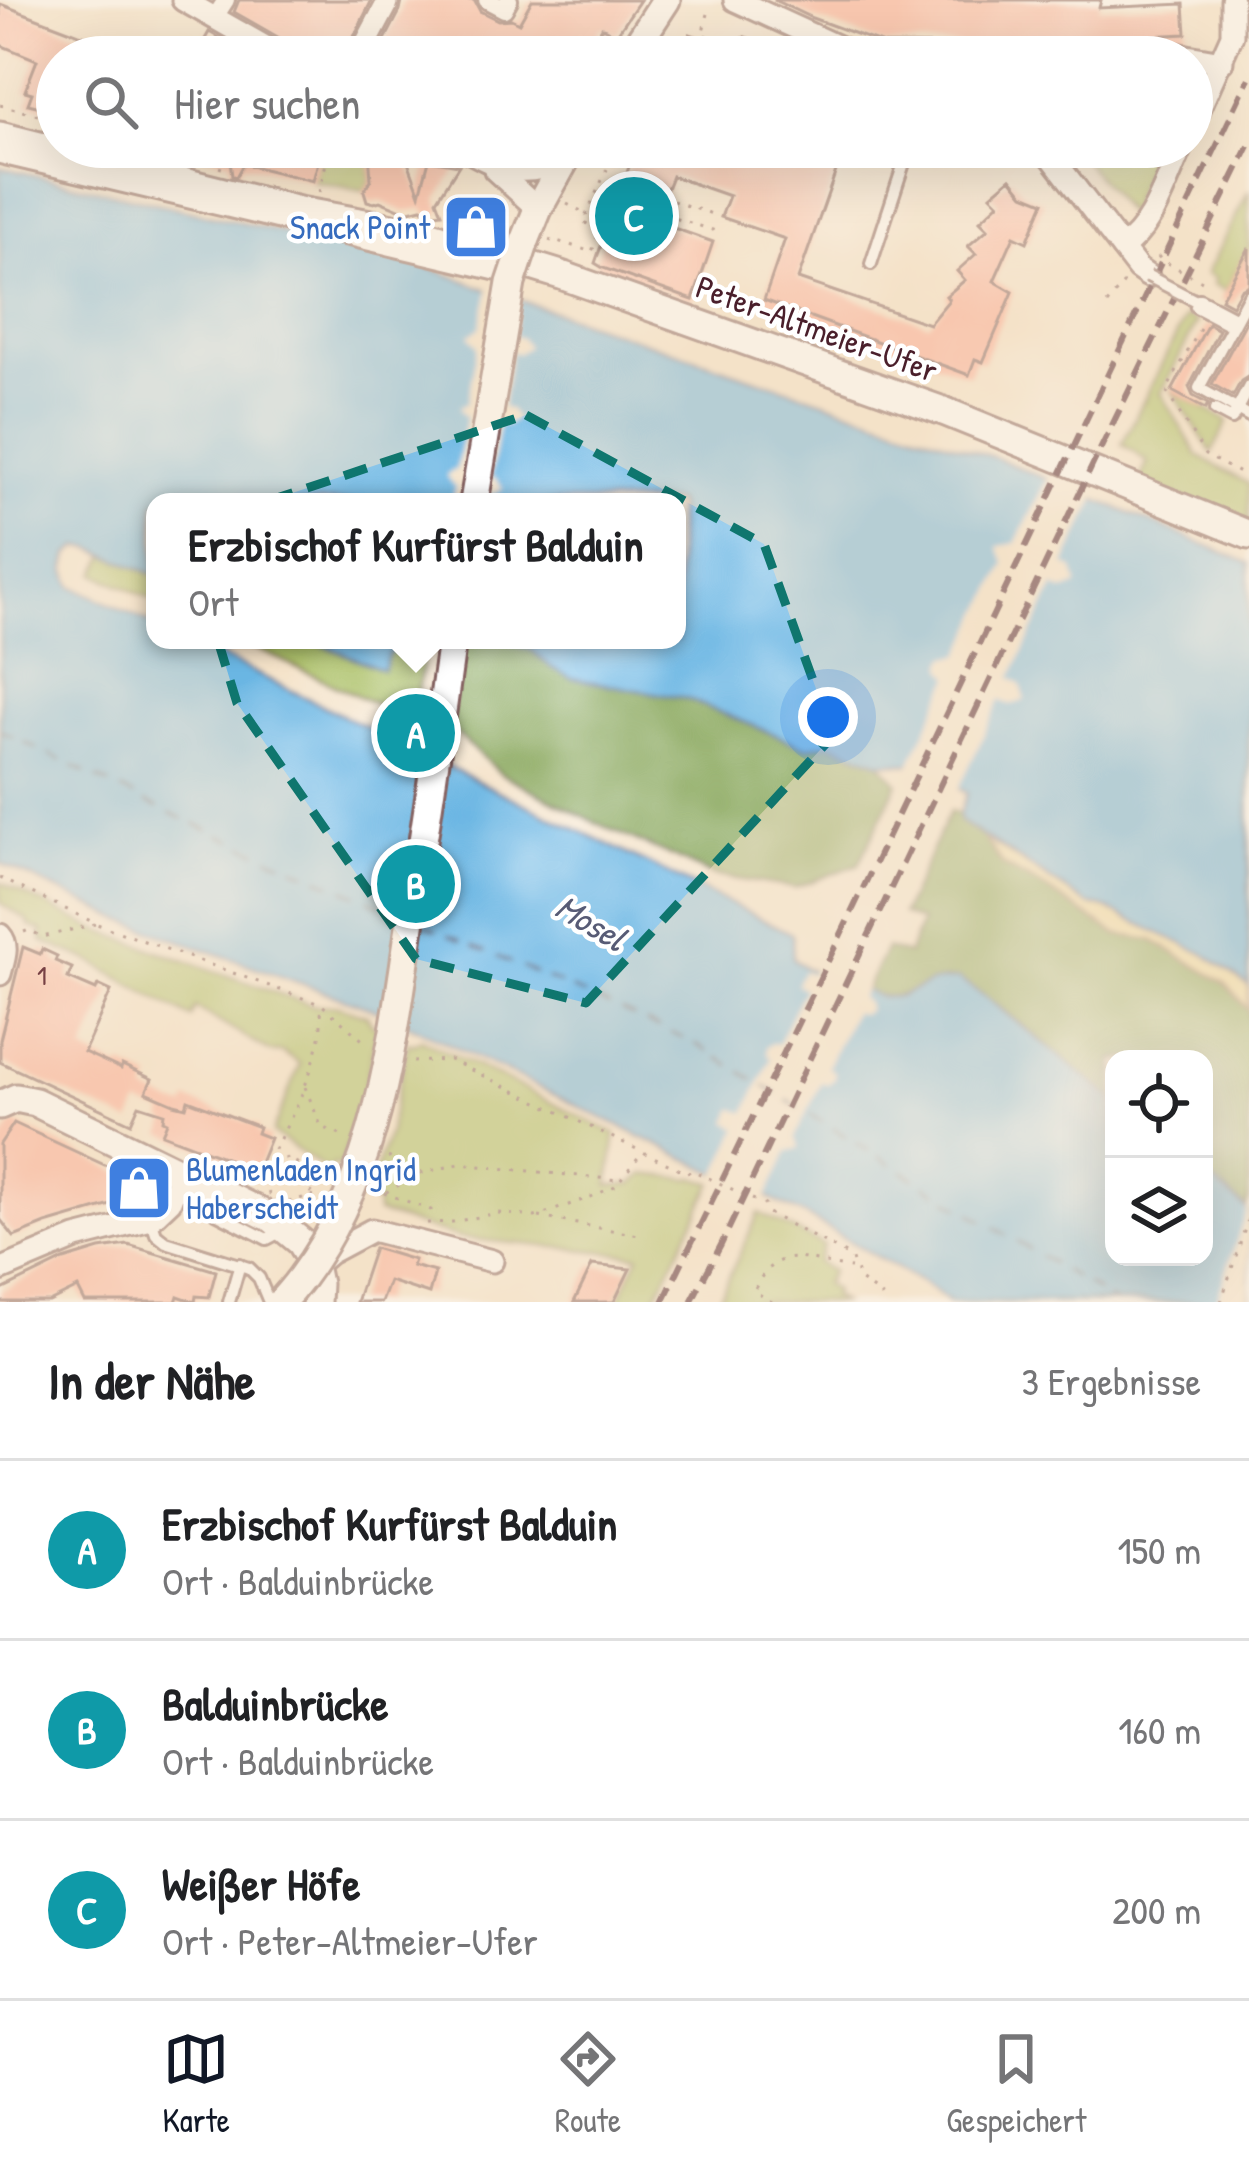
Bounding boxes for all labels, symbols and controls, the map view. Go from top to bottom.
search box [36,36,1213,168]
icon: search [78,69,144,135]
text: Hier suchen [174,72,361,133]
pin: C [595,171,673,261]
shop icon: Snack Point [441,192,511,262]
place label: Snack Point [290,205,431,249]
street label: Peter-Altmeier-Ufer [690,264,944,392]
popup [146,493,686,649]
text: Erzbischof Kurfürst Balduin [188,514,644,575]
text: Ort [188,575,238,628]
your location [798,687,858,747]
pin: A [377,688,455,778]
pin: B [377,839,455,929]
water label: Mosel [547,882,637,962]
house number: 1 [37,957,47,993]
map controls [1105,1050,1213,1266]
button: locate [1105,1050,1213,1158]
place label: Blumenladen Ingrid Haberscheidt [186,1147,416,1229]
shop icon: Blumenladen Ingrid Haberscheidt [104,1153,174,1223]
button: layers [1105,1158,1213,1266]
text: In der Nähe [48,1346,255,1415]
text: 3 Ergebnisse [1021,1354,1201,1407]
text: Erzbischof Kurfürst Balduin [162,1493,617,1554]
text: A [77,1523,97,1576]
text: 150 m [1117,1523,1201,1576]
text: Ort · Balduinbrücke [162,1554,434,1607]
text: Balduinbrücke [162,1673,388,1734]
text: B [77,1703,97,1756]
text: 160 m [1118,1703,1201,1756]
text: Ort · Balduinbrücke [162,1734,434,1787]
text: Weißer Höfe [162,1853,360,1914]
text: C [76,1883,98,1936]
text: 200 m [1112,1883,1201,1936]
text: Ort · Peter-Altmeier-Ufer [162,1914,538,1967]
tab: Karte [163,2026,230,2142]
tab: Route [555,2026,621,2142]
tab: Gespeichert [946,2026,1086,2142]

